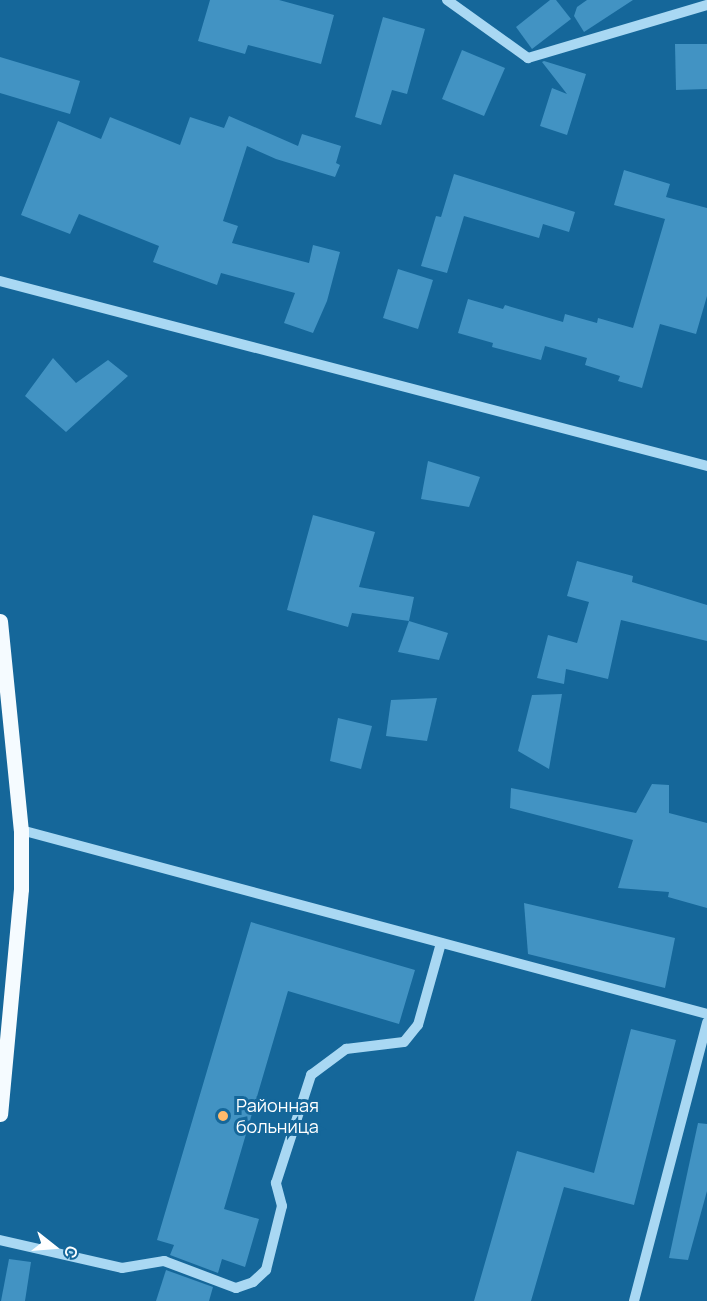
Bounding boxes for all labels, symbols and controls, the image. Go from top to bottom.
place label: Районная больница [236,1095,319,1138]
marker: Районная больница [214,1107,232,1125]
north arrow [24,1217,84,1277]
text: С [59,1243,83,1261]

